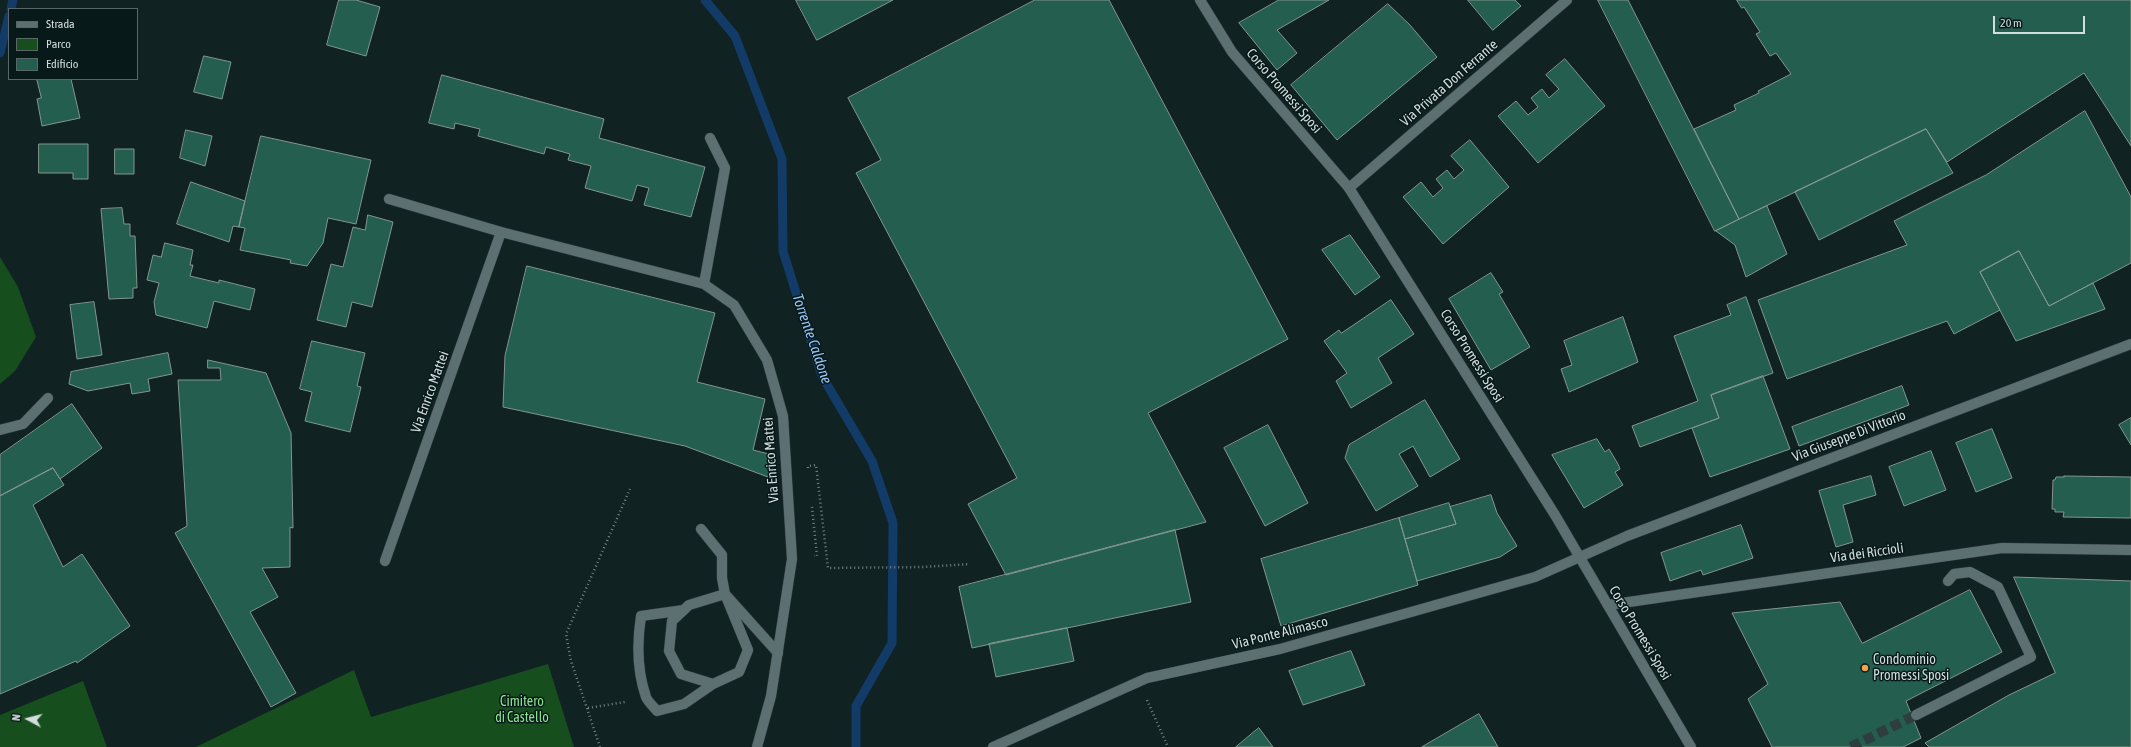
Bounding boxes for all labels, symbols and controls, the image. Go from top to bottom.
legend [8,8,138,80]
scale bar [1995,8,2087,34]
text: 20 m [2000,16,2022,30]
text: Strada [46,17,75,31]
street label: Via Privata Don Ferrante [1397,36,1501,130]
text: Parco [46,37,71,51]
street label: Corso Promessi Sposi [1243,45,1325,137]
text: Edificio [46,57,78,71]
water label: Torrente Caldone [788,292,836,386]
street label: Corso Promessi Sposi [1437,306,1507,406]
street label: Via Enrico Mattei [407,349,453,435]
street label: Via Giuseppe Di Vittorio [1790,407,1908,465]
street label: Via Enrico Mattei [760,417,782,503]
street label: Via dei Riccioli [1829,540,1905,566]
street label: Corso Promessi Sposi [1605,583,1675,683]
street label: Via Ponte Alimasco [1230,613,1330,653]
place label: Condominio Promessi Sposi [1873,652,1949,684]
marker: Condominio Promessi Sposi [1860,663,1870,673]
park label: Cimitero di Castello [495,694,549,726]
north arrow [8,699,48,739]
text: N [10,714,22,721]

